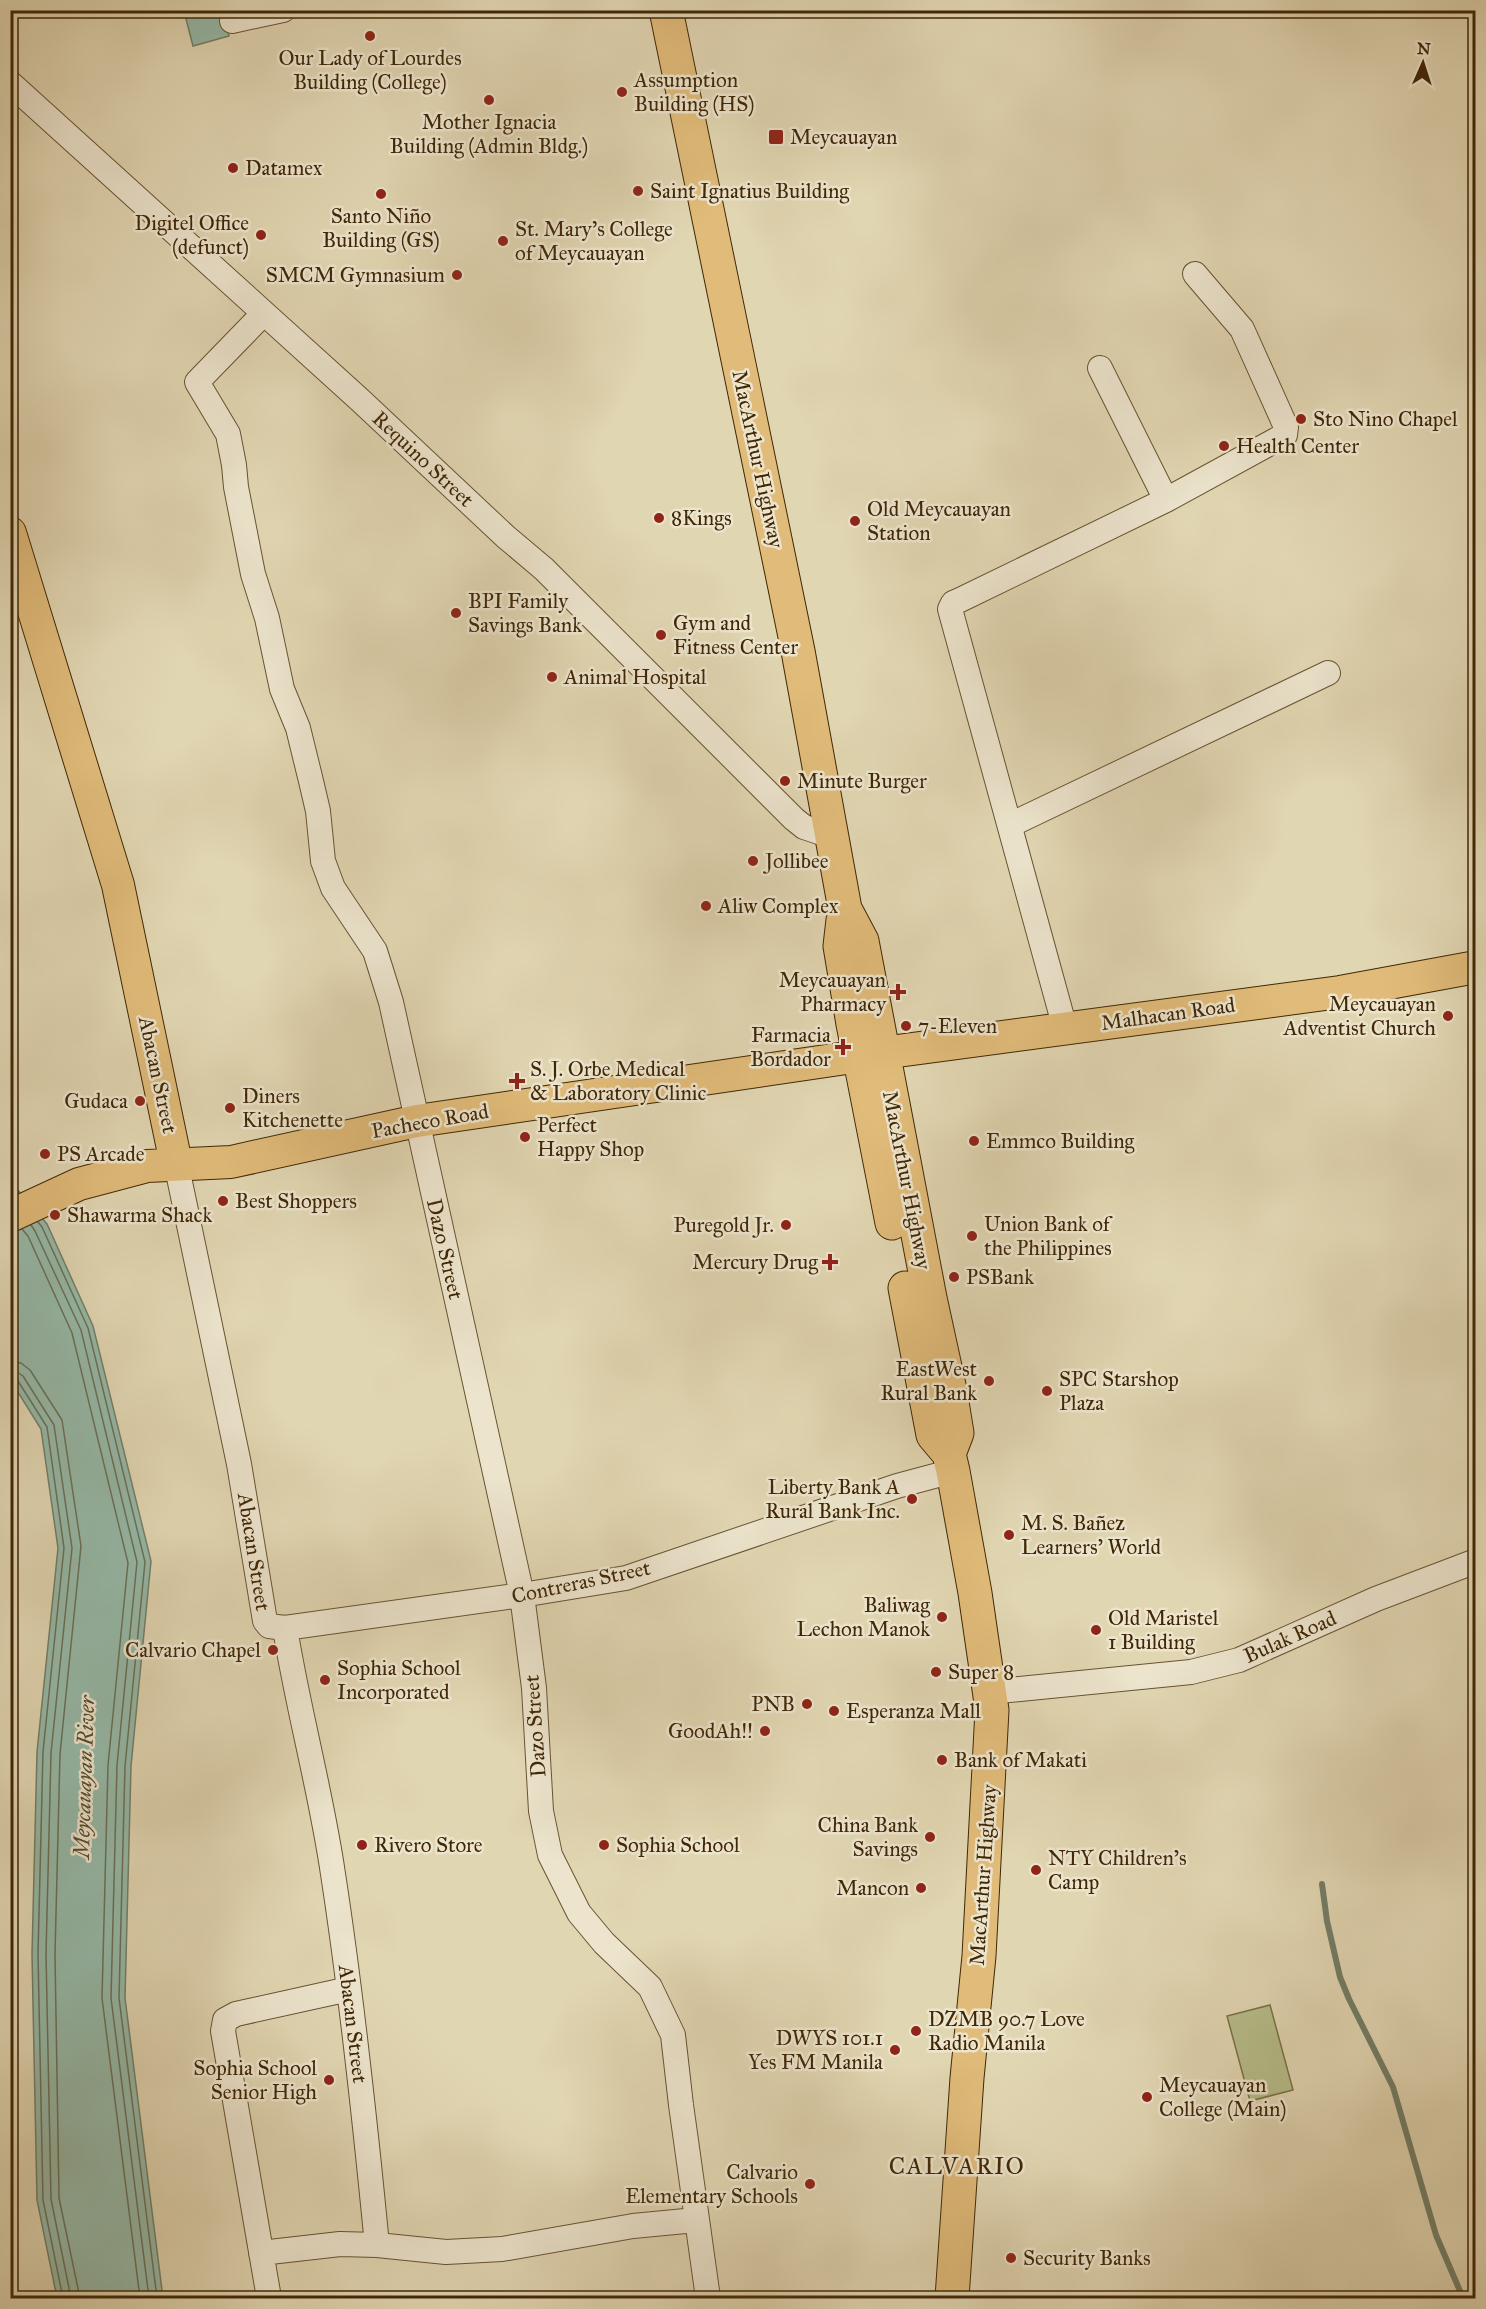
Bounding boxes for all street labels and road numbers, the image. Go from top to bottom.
street label: MacArthur Highway [726,368,790,552]
street label: Requino Street [367,405,480,513]
street label: Malhacan Road [1099,992,1237,1036]
street label: Abacan Street [133,1013,183,1136]
street label: MacArthur Highway [877,1088,937,1273]
street label: Pacheco Road [369,1098,491,1144]
street label: Dazo Street [421,1196,469,1302]
street label: Abacan Street [232,1490,276,1613]
street label: Contreras Street [509,1554,653,1609]
street label: Bulak Road [1240,1605,1341,1669]
street label: Dazo Street [518,1673,552,1778]
street label: MacArthur Highway [964,1782,1002,1966]
street label: Abacan Street [333,1962,373,2085]

